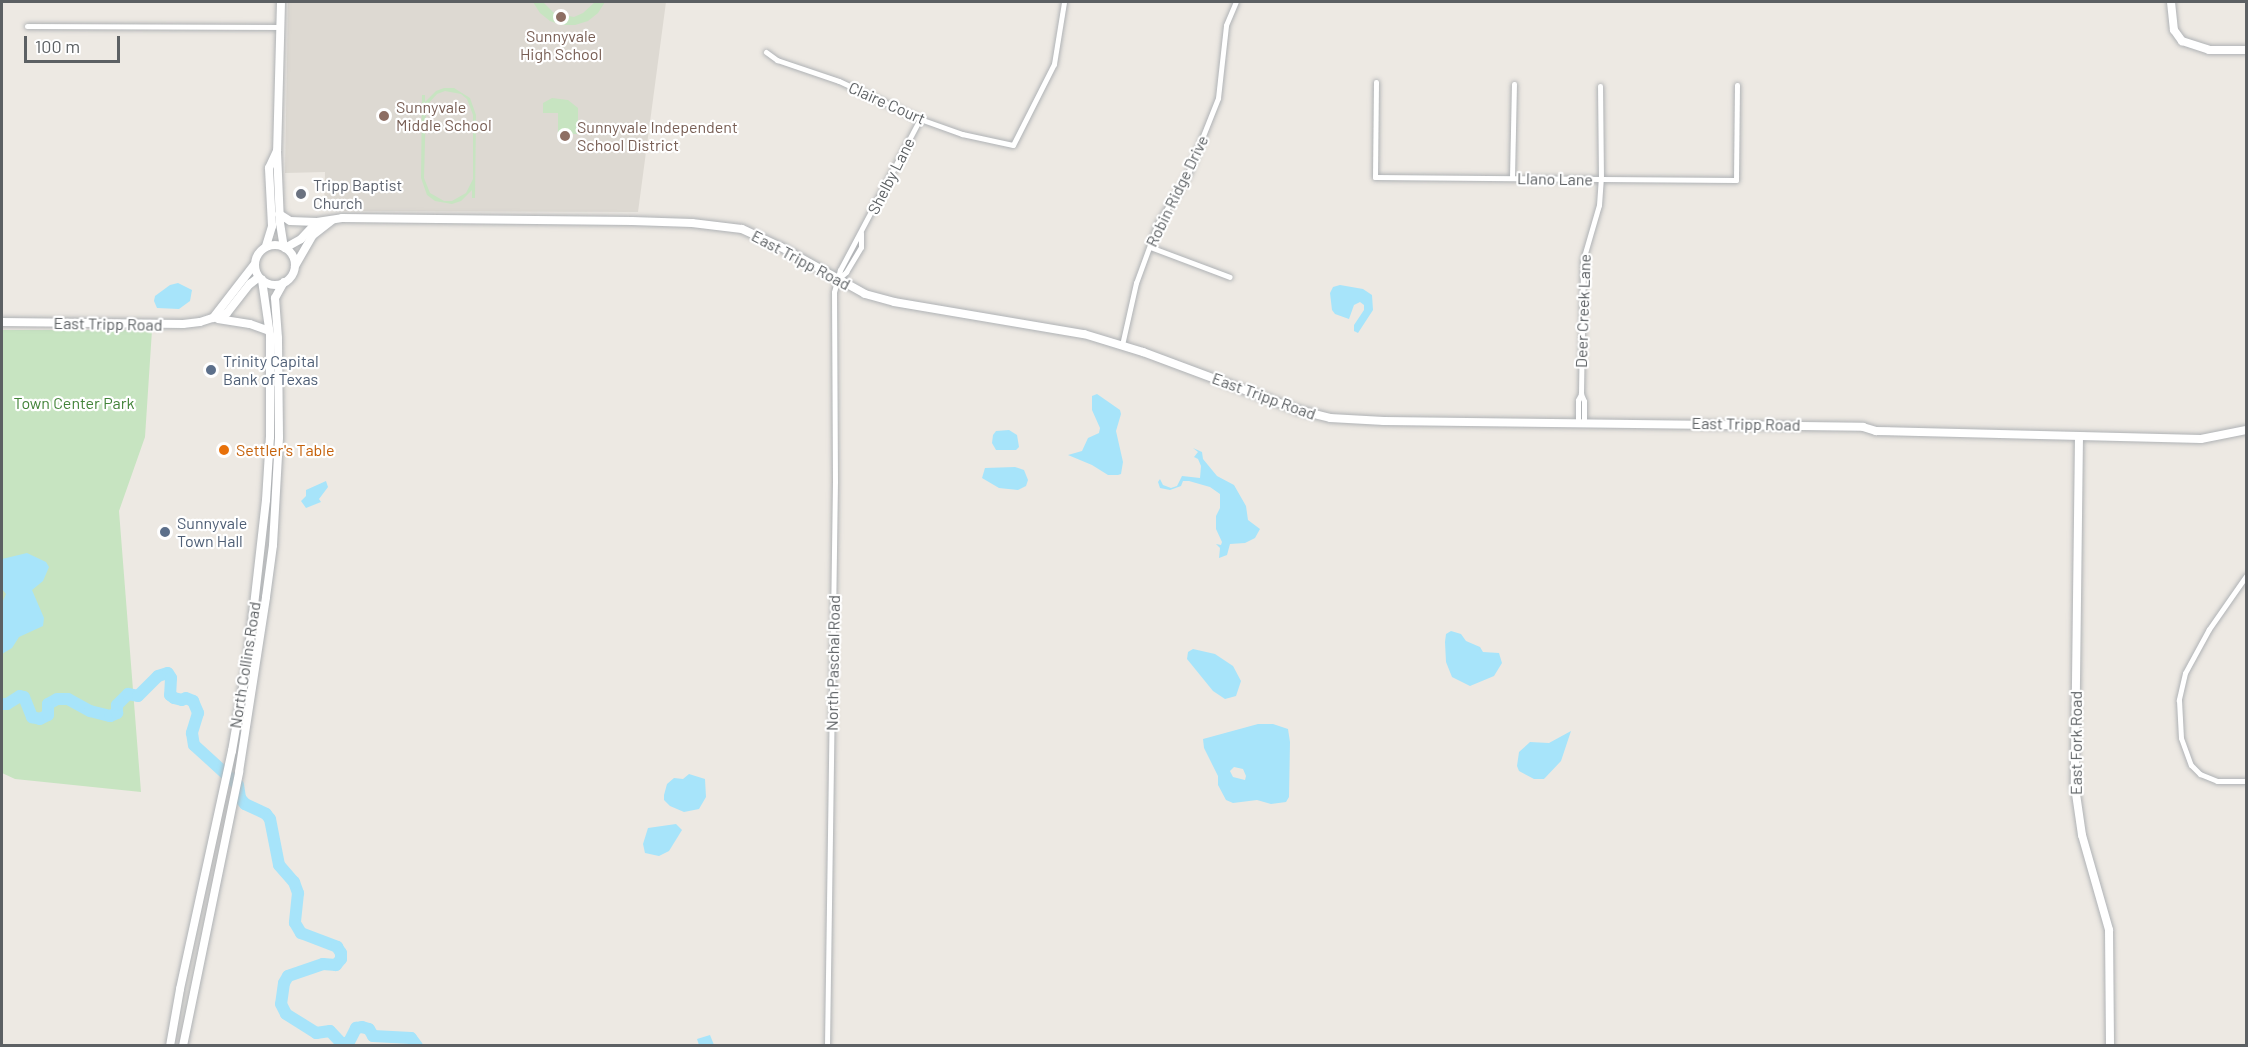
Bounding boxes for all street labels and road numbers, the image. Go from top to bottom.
street label: Claire Court [846,78,928,128]
street label: Robin Ridge Drive [1142,132,1212,250]
street label: Shelby Lane [863,134,919,218]
street label: Llano Lane [1517,169,1593,189]
street label: East Tripp Road [748,226,854,294]
street label: Deer Creek Lane [1571,254,1595,368]
street label: East Tripp Road [53,313,163,335]
street label: East Tripp Road [1210,368,1318,424]
street label: East Tripp Road [1691,413,1801,435]
street label: North Paschal Road [822,595,844,731]
street label: North Collins Road [226,600,264,730]
street label: East Fork Road [2066,691,2086,795]

